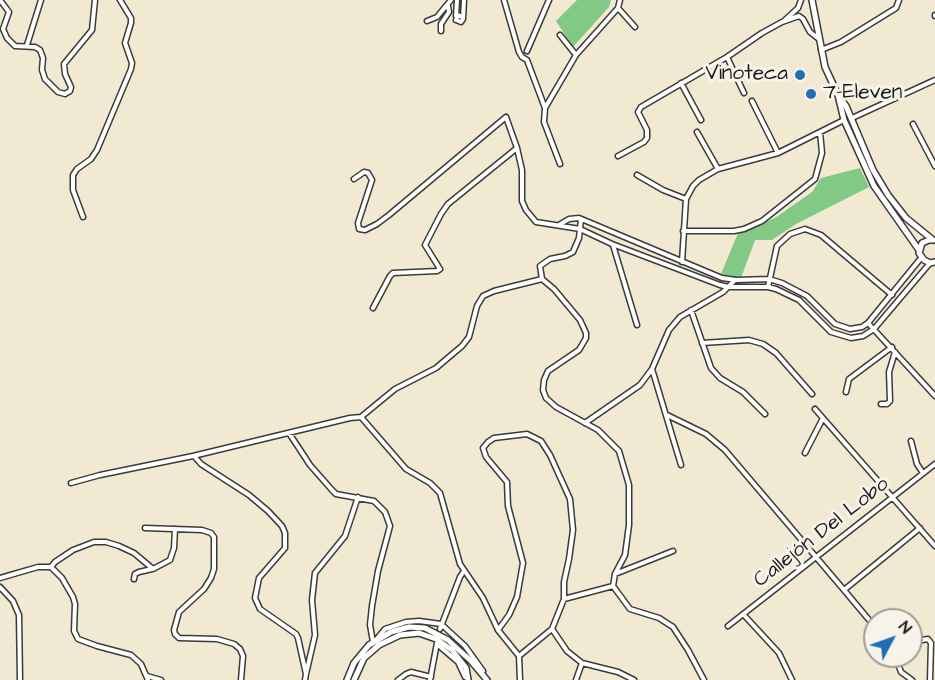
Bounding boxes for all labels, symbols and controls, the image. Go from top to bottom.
place label: Vinoteca [706,62,788,88]
marker: Vinoteca [793,68,807,82]
place label: 7-Eleven [823,81,902,107]
marker: 7-Eleven [804,87,818,101]
street label: Callejón Del Lobo [749,472,895,594]
north arrow [863,608,923,668]
text: N [893,617,917,639]

